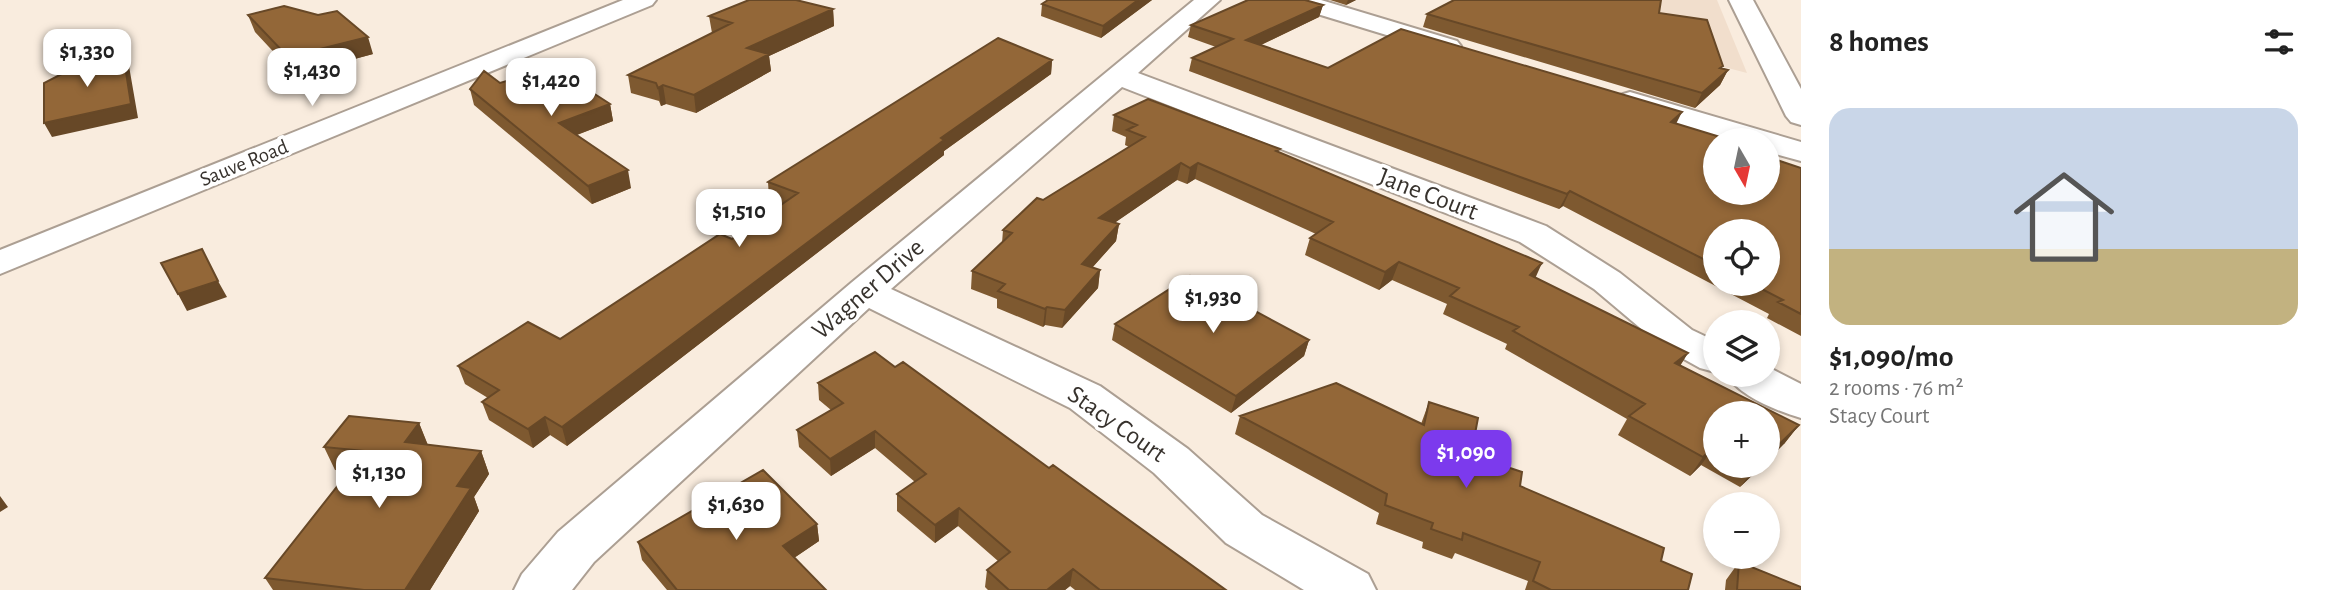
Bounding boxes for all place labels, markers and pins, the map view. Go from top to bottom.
pin: $1,330 [30,29,144,89]
pin: $1,430 [255,48,369,108]
pin: $1,420 [494,58,608,118]
pin: $1,510 [682,190,796,249]
pin: $1,930 [1156,276,1270,335]
pin: $1,090 [1409,430,1523,490]
pin: $1,130 [322,450,436,510]
pin: $1,630 [679,482,793,542]

